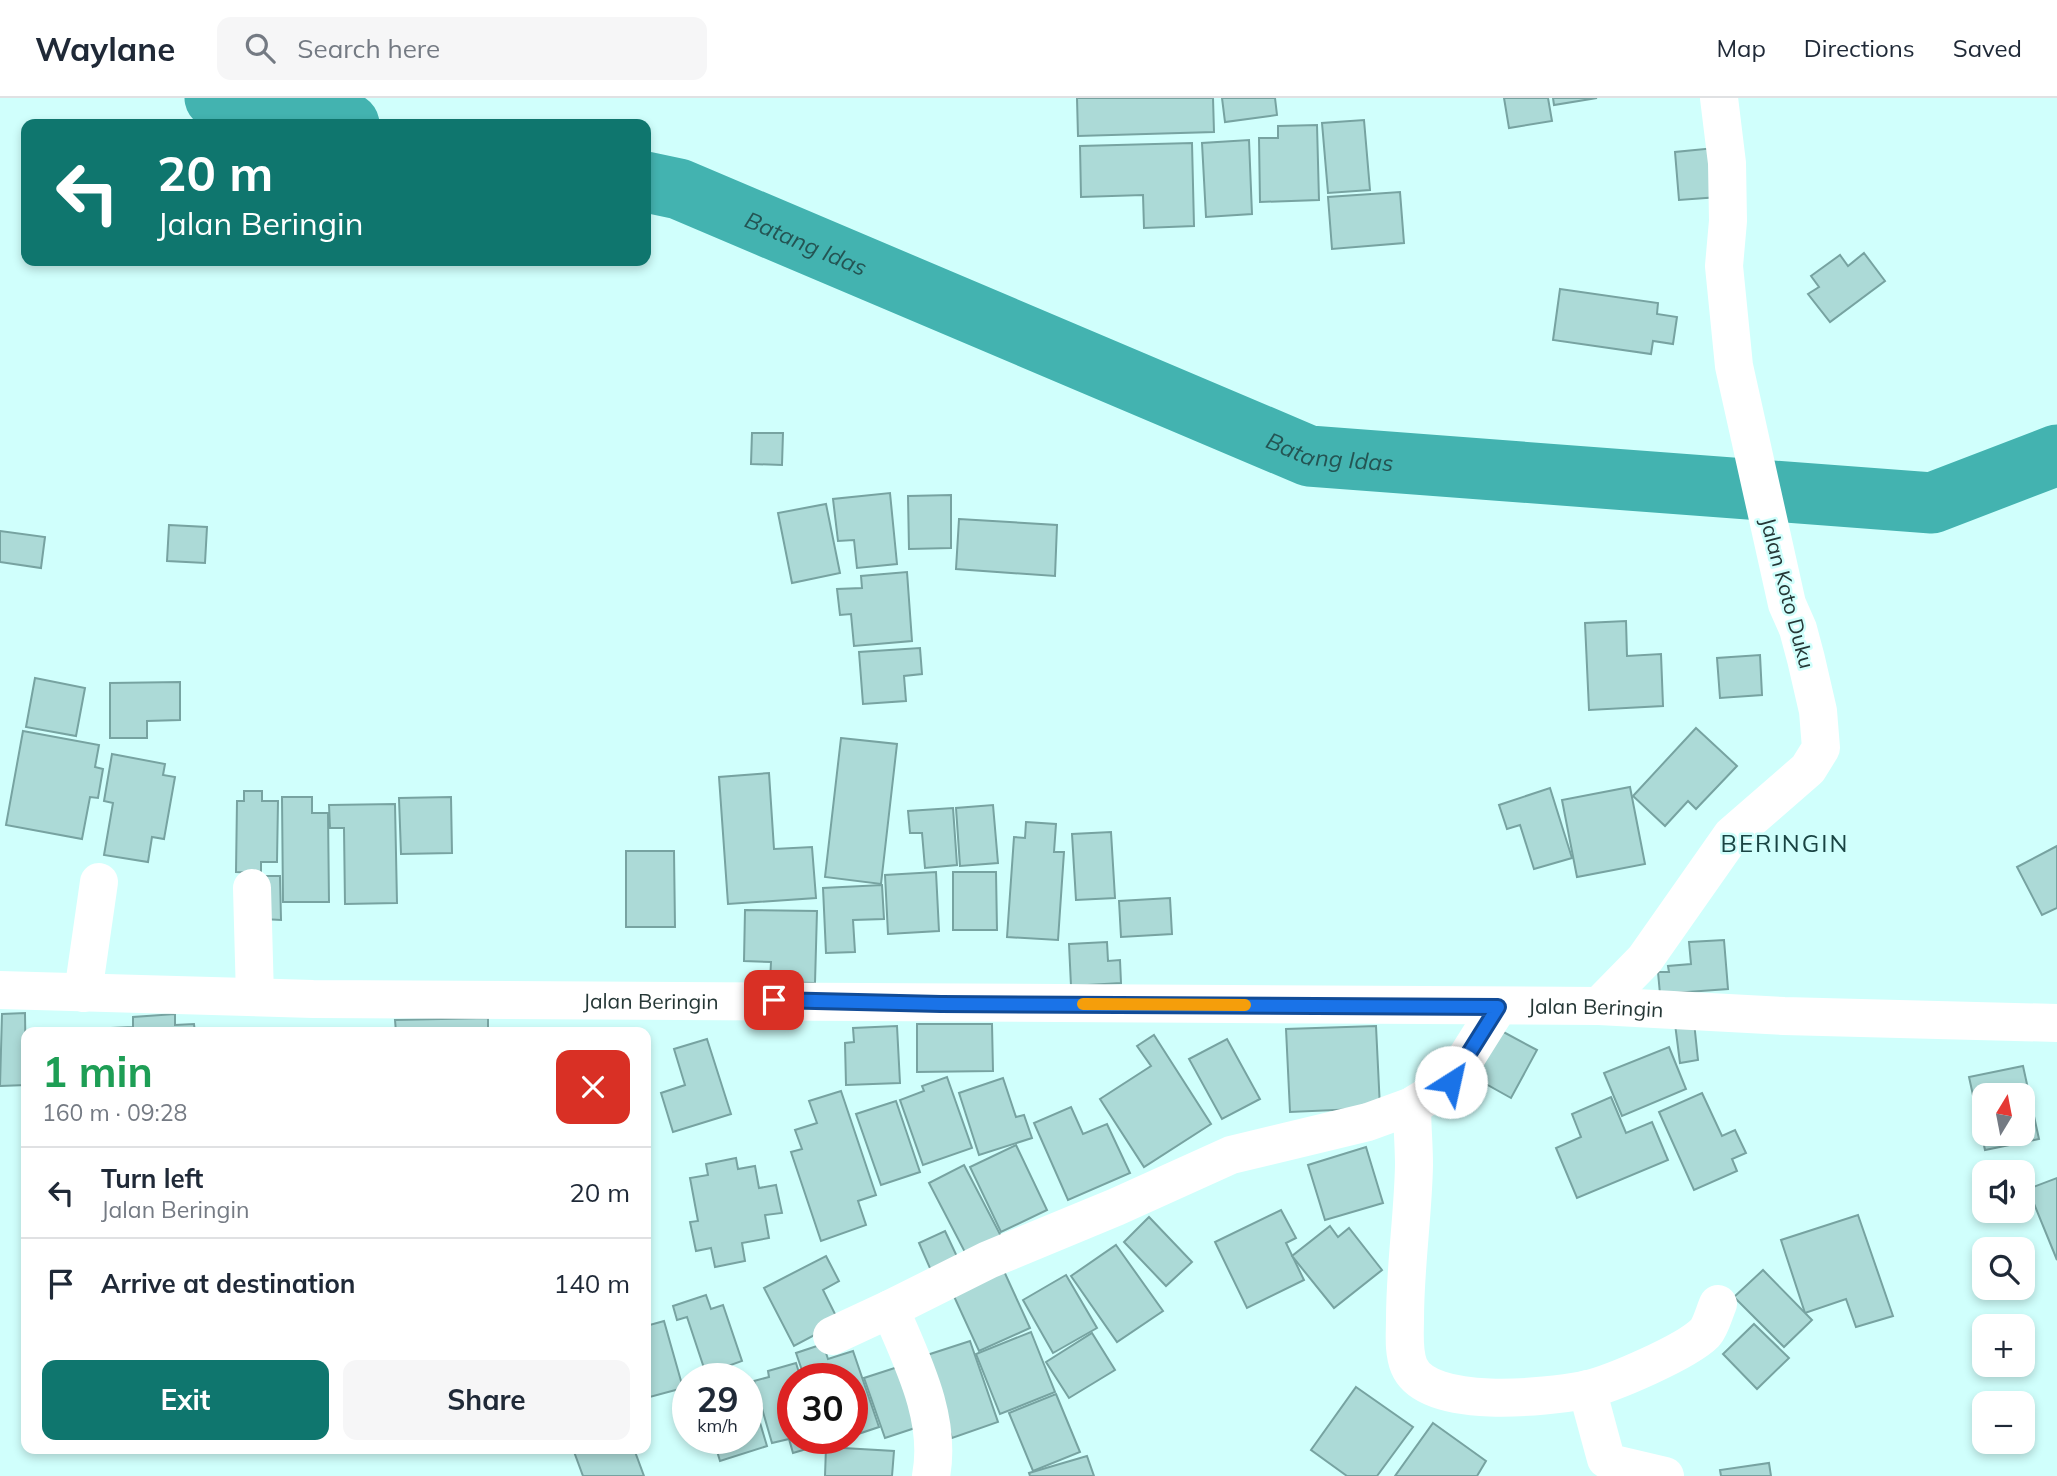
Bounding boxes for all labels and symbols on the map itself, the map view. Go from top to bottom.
water label: Batang Idas [741,204,872,282]
water label: Batang Idas [1262,425,1395,477]
street label: Jalan Koto Duku [1755,515,1821,671]
district label: BERINGIN [1721,828,1849,858]
pin [744,970,804,1030]
street label: Jalan Beringin [583,987,719,1014]
street label: Jalan Beringin [1528,993,1664,1022]
position arrow [1414,1045,1488,1119]
north arrow [1972,1083,2035,1146]
speed limit sign: 30 [777,1363,868,1454]

